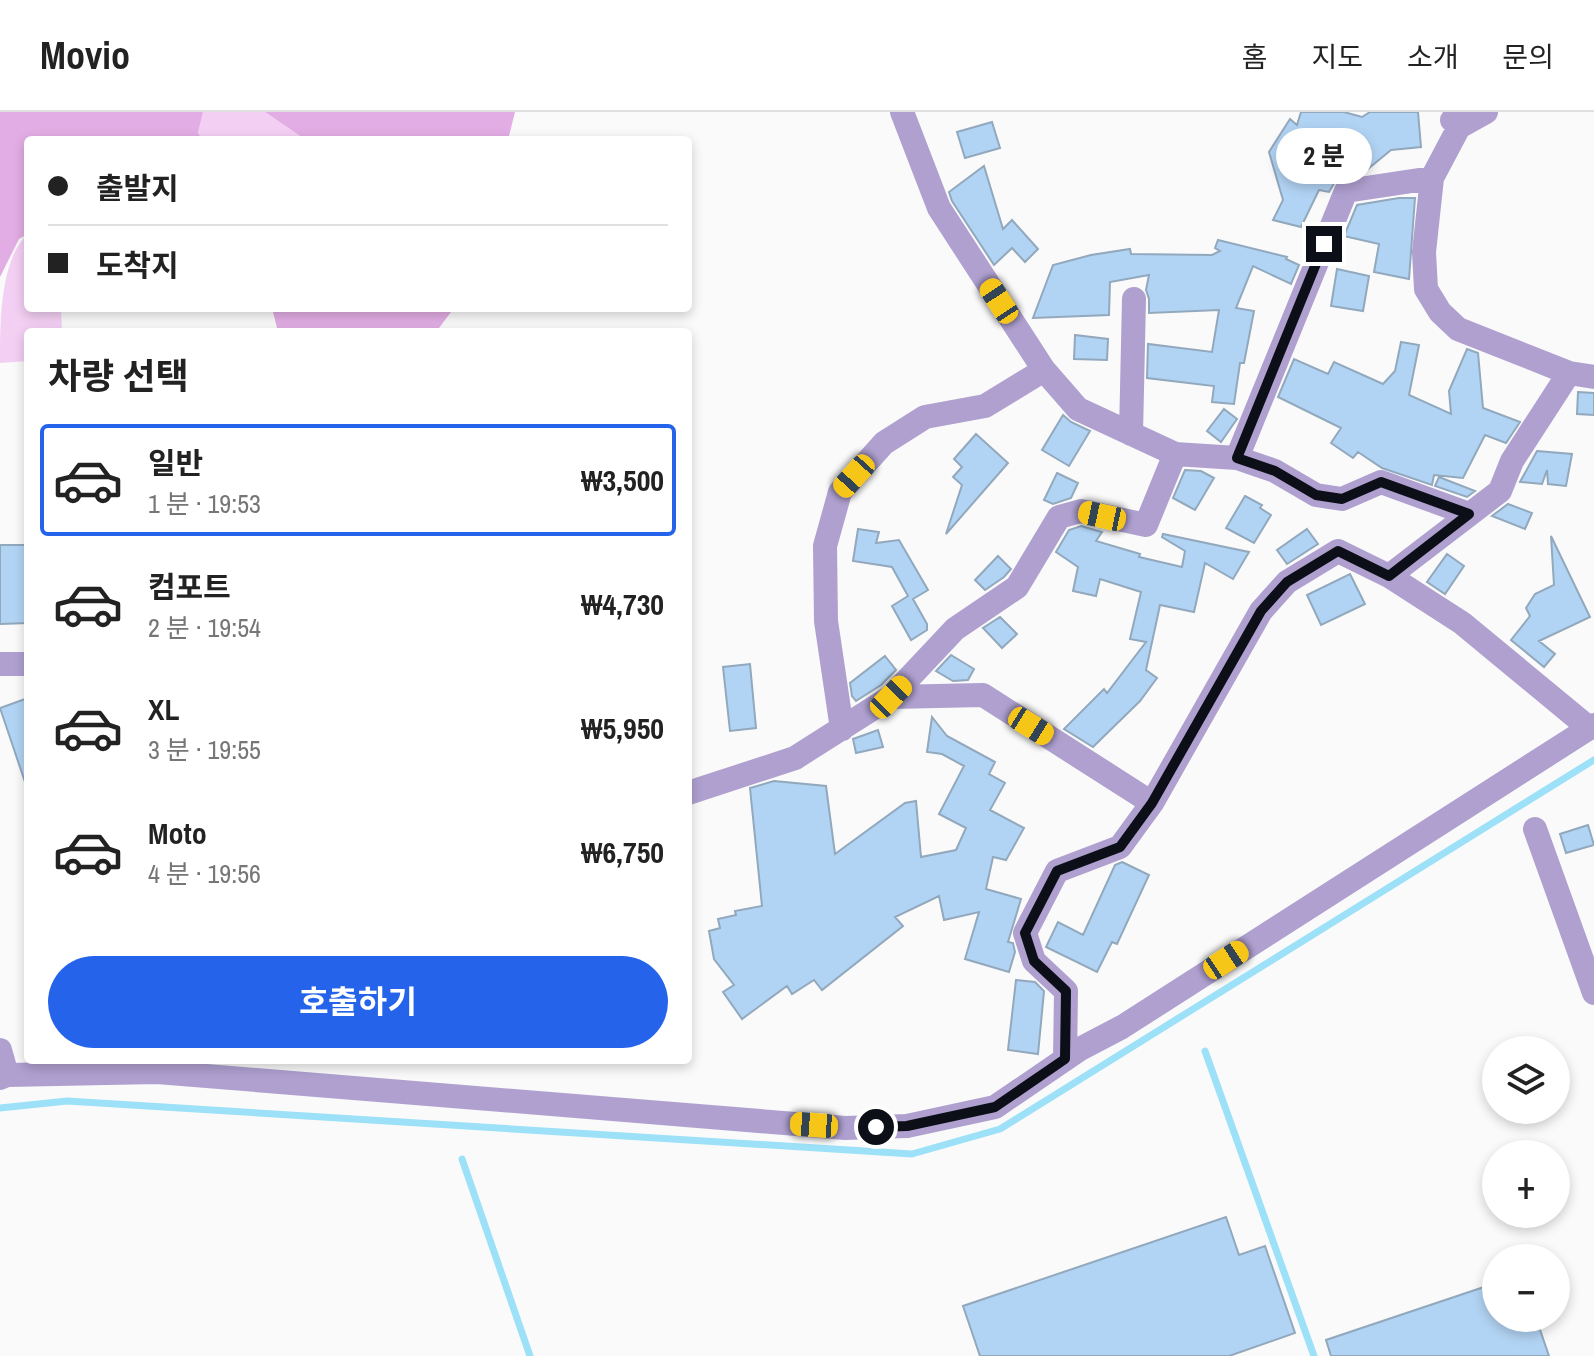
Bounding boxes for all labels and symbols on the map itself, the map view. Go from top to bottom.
callout: 2 분 [1276,128,1372,184]
route end [1306,226,1342,262]
car [976,274,1022,328]
car [829,450,879,502]
car [1076,499,1128,533]
car [866,671,916,723]
car [1004,703,1058,749]
car [1199,937,1253,983]
route start [858,1109,894,1145]
car [789,1111,839,1139]

